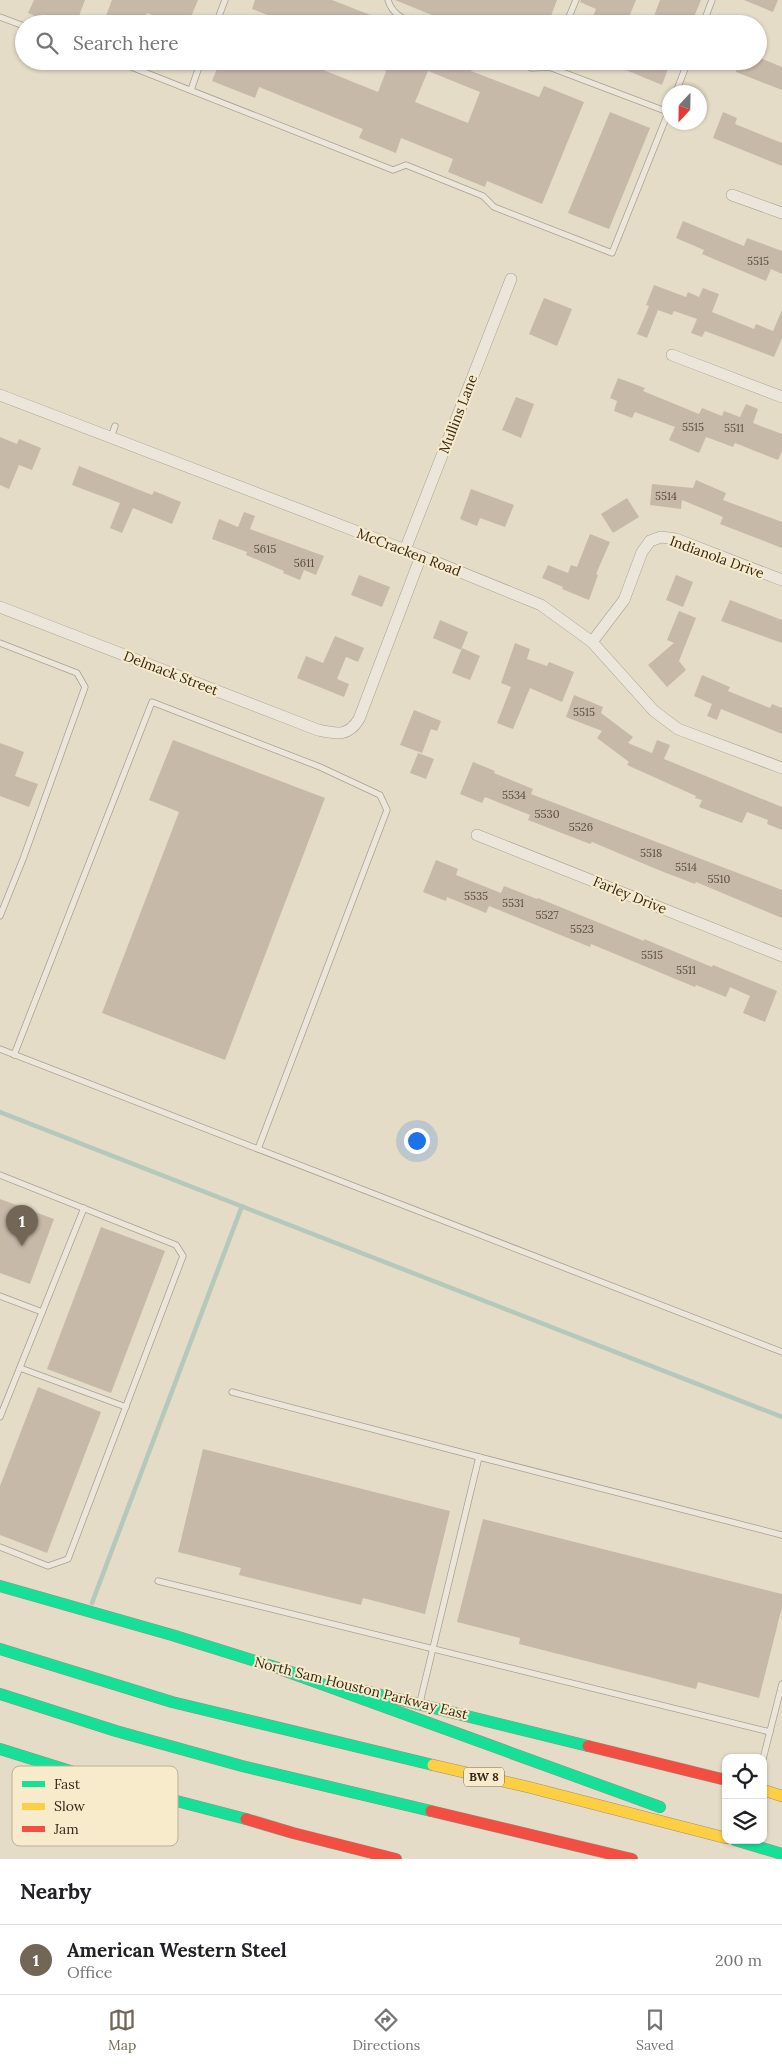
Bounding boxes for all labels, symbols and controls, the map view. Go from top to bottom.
search box [15,15,767,70]
icon: search [33,29,61,57]
text: Search here [73,31,179,55]
north arrow [662,85,707,130]
house number: 5515 [747,254,769,268]
street label: Mullins Lane [435,372,481,456]
house number: 5515 [682,420,704,434]
house number: 5511 [724,421,744,435]
house number: 5514 [655,489,677,503]
street label: McCracken Road [354,524,464,580]
street label: Indianola Drive [667,532,767,583]
house number: 5615 [254,542,276,556]
house number: 5611 [294,556,314,570]
street label: Delmack Street [121,647,221,700]
house number: 5515 [573,705,595,719]
house number: 5534 [502,788,526,802]
house number: 5530 [535,807,560,821]
house number: 5526 [569,820,593,834]
house number: 5518 [640,846,662,860]
house number: 5514 [675,860,697,874]
street label: Farley Drive [591,872,670,918]
house number: 5510 [708,872,731,886]
house number: 5535 [464,889,488,903]
house number: 5531 [502,896,524,910]
house number: 5527 [536,908,558,922]
house number: 5523 [570,922,594,936]
house number: 5515 [641,948,663,962]
house number: 5511 [676,963,696,977]
your location [404,1128,430,1154]
pin: 1 [6,1205,38,1246]
street label: North Sam Houston Parkway East [252,1653,470,1723]
map controls [722,1754,767,1844]
button: locate [722,1754,767,1799]
legend [12,1766,178,1846]
road number: BW 8 [464,1768,504,1786]
text: Fast [54,1775,81,1793]
text: Slow [54,1797,86,1815]
button: layers [722,1799,767,1844]
text: Jam [53,1820,79,1838]
text: Nearby [20,1878,91,1905]
text: American Western Steel [67,1938,287,1962]
text: 1 [33,1950,39,1970]
text: 200 m [715,1950,762,1970]
text: Office [67,1962,112,1982]
tab: Map [108,2006,136,2054]
tab: Directions [352,2006,420,2054]
tab: Saved [636,2006,674,2054]

